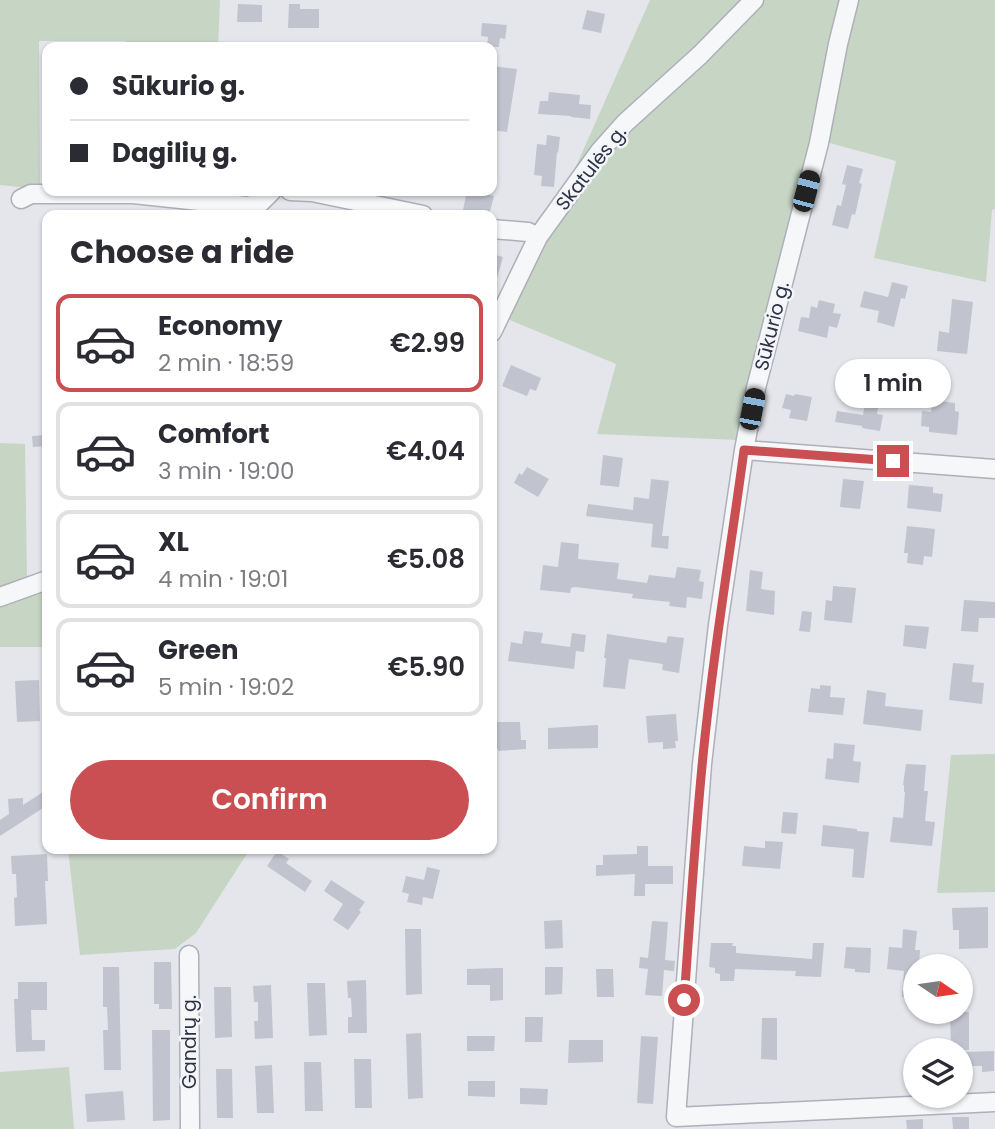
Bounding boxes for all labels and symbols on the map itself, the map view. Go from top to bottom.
street label: Skatulės g. [549,120,633,216]
car [791,168,822,214]
street label: Sūkurio g. [748,279,796,373]
callout: 1 min [835,360,951,408]
car [738,386,767,432]
route end [877,445,909,477]
north arrow [903,954,973,1024]
route start [668,984,700,1016]
street label: Gandrų g. [176,995,203,1089]

